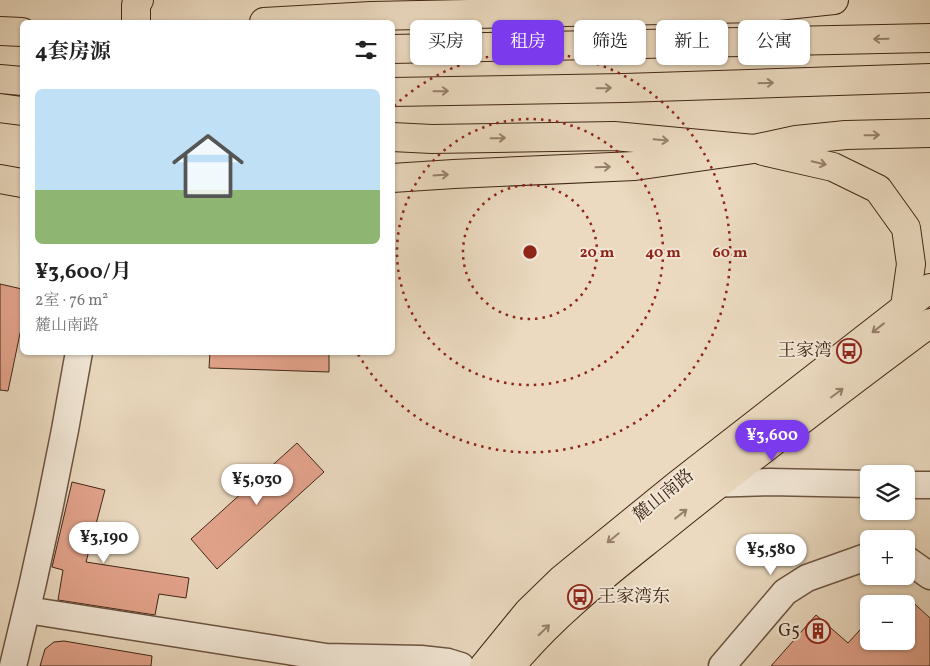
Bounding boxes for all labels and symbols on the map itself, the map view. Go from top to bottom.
one-way arrow [874,34,890,44]
one-way arrow [758,79,774,88]
one-way arrow [595,83,611,93]
one-way arrow [432,86,449,96]
one-way arrow [863,130,879,140]
one-way arrow [490,133,506,142]
one-way arrow [652,135,668,145]
one-way arrow [810,159,826,168]
one-way arrow [595,163,611,172]
one-way arrow [433,170,449,179]
centre of rings [521,243,539,261]
text: 20 m [580,243,615,264]
text: 40 m [645,243,681,264]
text: 60 m [713,243,748,264]
one-way arrow [872,323,885,334]
bus stop icon: 王家湾 [836,338,862,364]
place label: 王家湾 [778,339,832,364]
one-way arrow [830,388,844,398]
pin: ¥3,600 [731,420,813,462]
pin: ¥5,030 [216,464,298,506]
street label: 麓山南路 [628,464,700,528]
one-way arrow [674,508,687,519]
pin: ¥3,190 [63,522,145,564]
one-way arrow [607,532,620,543]
pin: ¥5,580 [730,534,812,576]
bus stop icon: 王家湾东 [567,584,593,610]
place label: 王家湾东 [598,585,670,610]
building icon: G5 [805,618,831,644]
place label: G5 [778,619,800,644]
one-way arrow [537,624,550,636]

